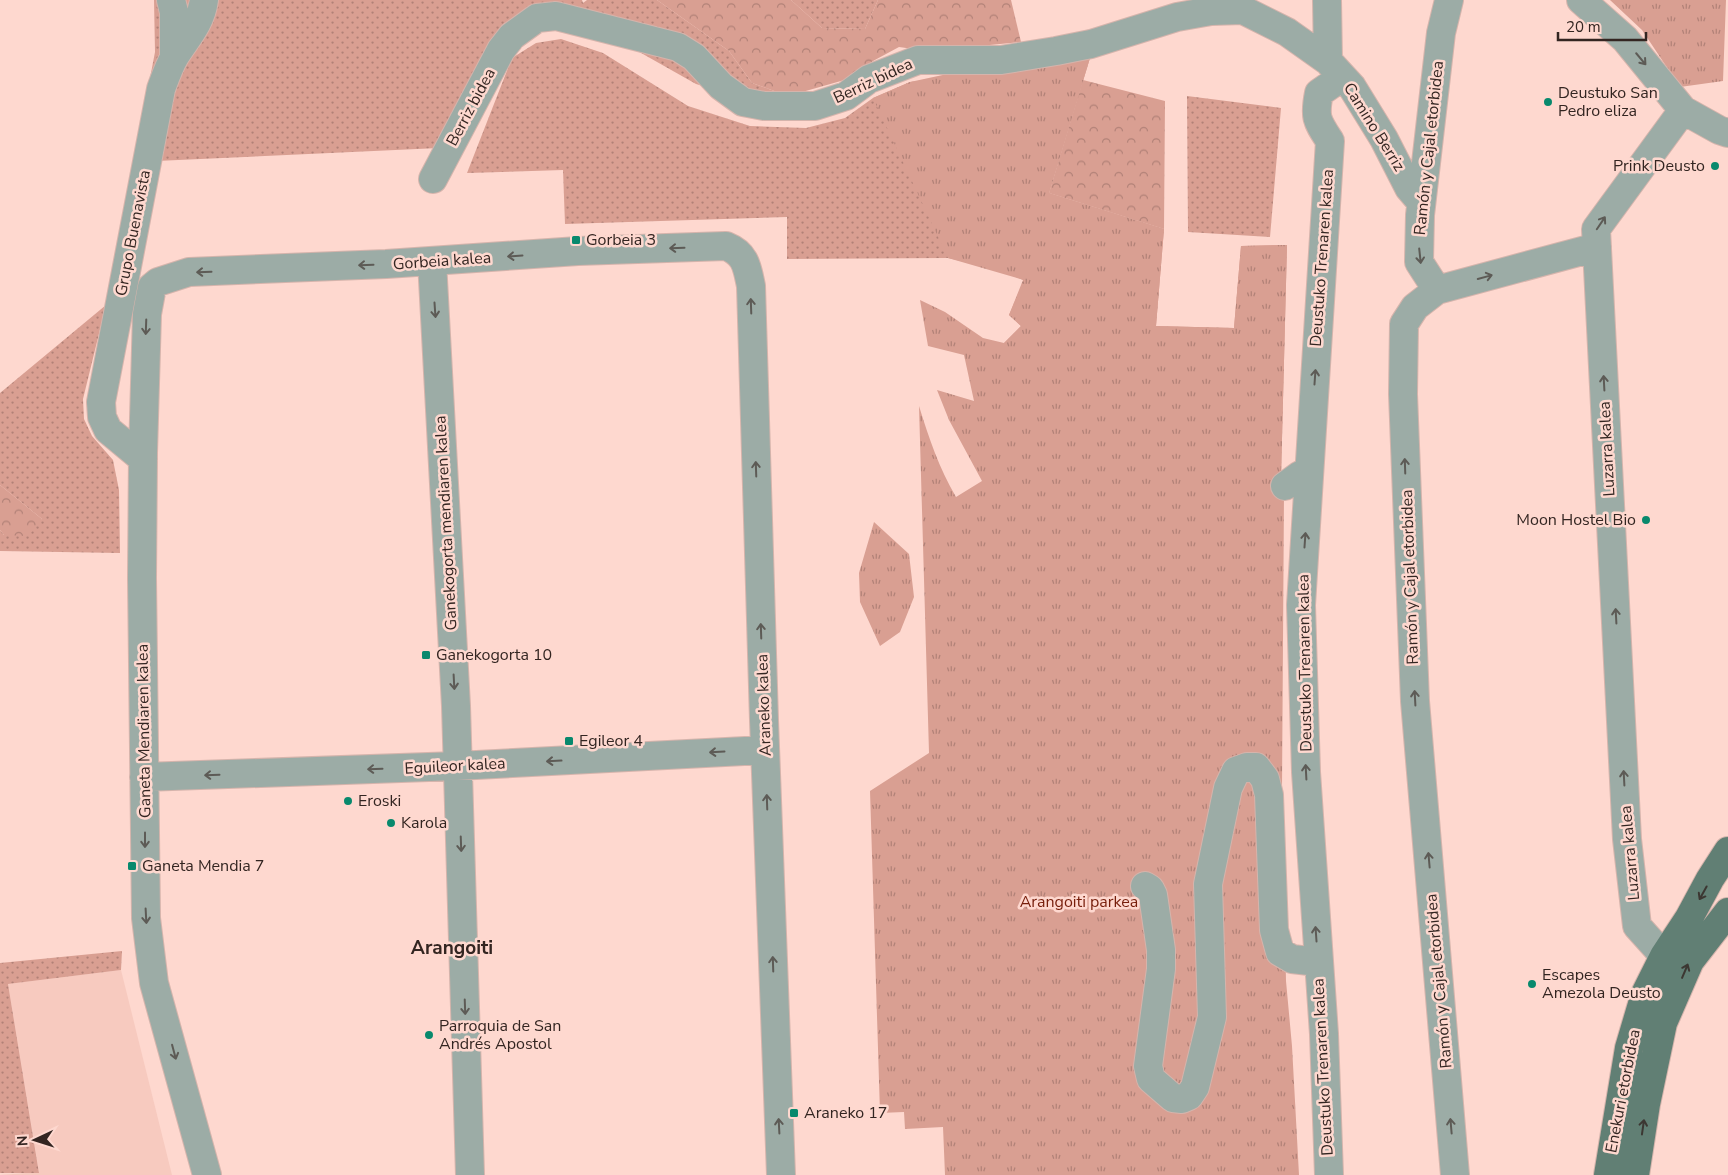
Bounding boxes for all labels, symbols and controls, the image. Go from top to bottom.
scale bar [1558,10,1646,42]
text: 20 m [1566,17,1601,37]
one-way arrow [1635,52,1646,65]
street label: Berriz bidea [830,53,916,109]
street label: Ramón y Cajal etorbidea [1409,60,1449,236]
street label: Berriz bidea [441,64,501,150]
street label: Camino Berriz [1338,79,1410,175]
place label: Deustuko San Pedro eliza [1558,82,1658,122]
marker: Deustuko San Pedro eliza [1542,96,1554,108]
place label: Prink Deusto [1613,155,1705,177]
marker: Prink Deusto [1709,160,1721,172]
street label: Grupo Buenavista [110,168,156,298]
street label: Deustuko Trenaren kalea [1305,169,1339,347]
one-way arrow [1595,216,1606,230]
place label: Gorbeia 3 [586,229,656,251]
marker: Gorbeia 3 [570,234,582,246]
one-way arrow [670,243,686,252]
street label: Gorbeia kalea [392,247,492,275]
one-way arrow [1416,248,1425,264]
one-way arrow [507,251,523,260]
one-way arrow [358,260,374,270]
one-way arrow [196,267,212,276]
one-way arrow [1476,272,1492,281]
one-way arrow [747,299,756,315]
one-way arrow [431,301,440,317]
one-way arrow [141,319,151,335]
one-way arrow [1311,370,1320,386]
one-way arrow [1599,376,1609,392]
street label: Luzarra kalea [1594,401,1620,497]
street label: Ganekogorta mendiaren kalea [429,415,463,631]
one-way arrow [1401,458,1410,474]
one-way arrow [752,461,761,477]
street label: Ramón y Cajal etorbidea [1396,489,1424,665]
place label: Moon Hostel Bio [1516,509,1636,531]
marker: Moon Hostel Bio [1640,514,1652,526]
one-way arrow [1300,532,1309,548]
street label: Deustuko Trenaren kalea [1292,574,1318,752]
one-way arrow [1611,608,1620,624]
one-way arrow [756,624,766,640]
street label: Ganeta Mendiaren kalea [131,644,157,818]
place label: Ganekogorta 10 [436,644,552,666]
marker: Ganekogorta 10 [420,649,432,661]
street label: Araneko kalea [751,654,777,756]
one-way arrow [450,673,459,689]
one-way arrow [1411,690,1420,706]
place label: Egileor 4 [579,730,643,752]
marker: Egileor 4 [563,735,575,747]
one-way arrow [709,748,725,757]
street label: Eguileor kalea [404,752,506,780]
one-way arrow [547,756,563,765]
one-way arrow [367,764,383,774]
one-way arrow [1302,764,1311,780]
one-way arrow [204,770,220,779]
one-way arrow [1619,770,1628,786]
place label: Eroski [358,790,401,812]
one-way arrow [762,794,772,810]
marker: Eroski [342,795,354,807]
street label: Luzarra kalea [1615,805,1645,901]
place label: Karola [401,812,447,834]
marker: Karola [385,817,397,829]
one-way arrow [140,831,150,847]
one-way arrow [456,836,466,852]
one-way arrow [1424,852,1434,868]
place label: Ganeta Mendia 7 [142,855,264,877]
marker: Ganeta Mendia 7 [126,860,138,872]
one-way arrow [1697,885,1707,899]
park label: Arangoiti parkea [1020,891,1138,913]
street label: Ramón y Cajal etorbidea [1420,893,1458,1069]
one-way arrow [141,908,151,924]
one-way arrow [1312,926,1321,942]
district label: Arangoiti [411,935,493,961]
one-way arrow [768,956,777,972]
place label: Escapes Amezola Deusto [1542,964,1661,1004]
one-way arrow [1681,964,1691,979]
street label: Deustuko Trenaren kalea [1307,978,1339,1156]
marker: Escapes Amezola Deusto [1526,978,1538,990]
one-way arrow [460,998,470,1014]
place label: Parroquia de San Andrés Apostol [439,1015,561,1055]
street label: Enekuri etorbidea [1600,1027,1646,1155]
marker: Parroquia de San Andrés Apostol [423,1029,435,1041]
one-way arrow [169,1044,179,1060]
place label: Araneko 17 [804,1102,887,1124]
marker: Araneko 17 [788,1107,800,1119]
north arrow [10,1115,60,1165]
one-way arrow [774,1119,783,1135]
one-way arrow [1446,1119,1456,1135]
one-way arrow [1638,1119,1648,1135]
text: N [13,1135,32,1147]

